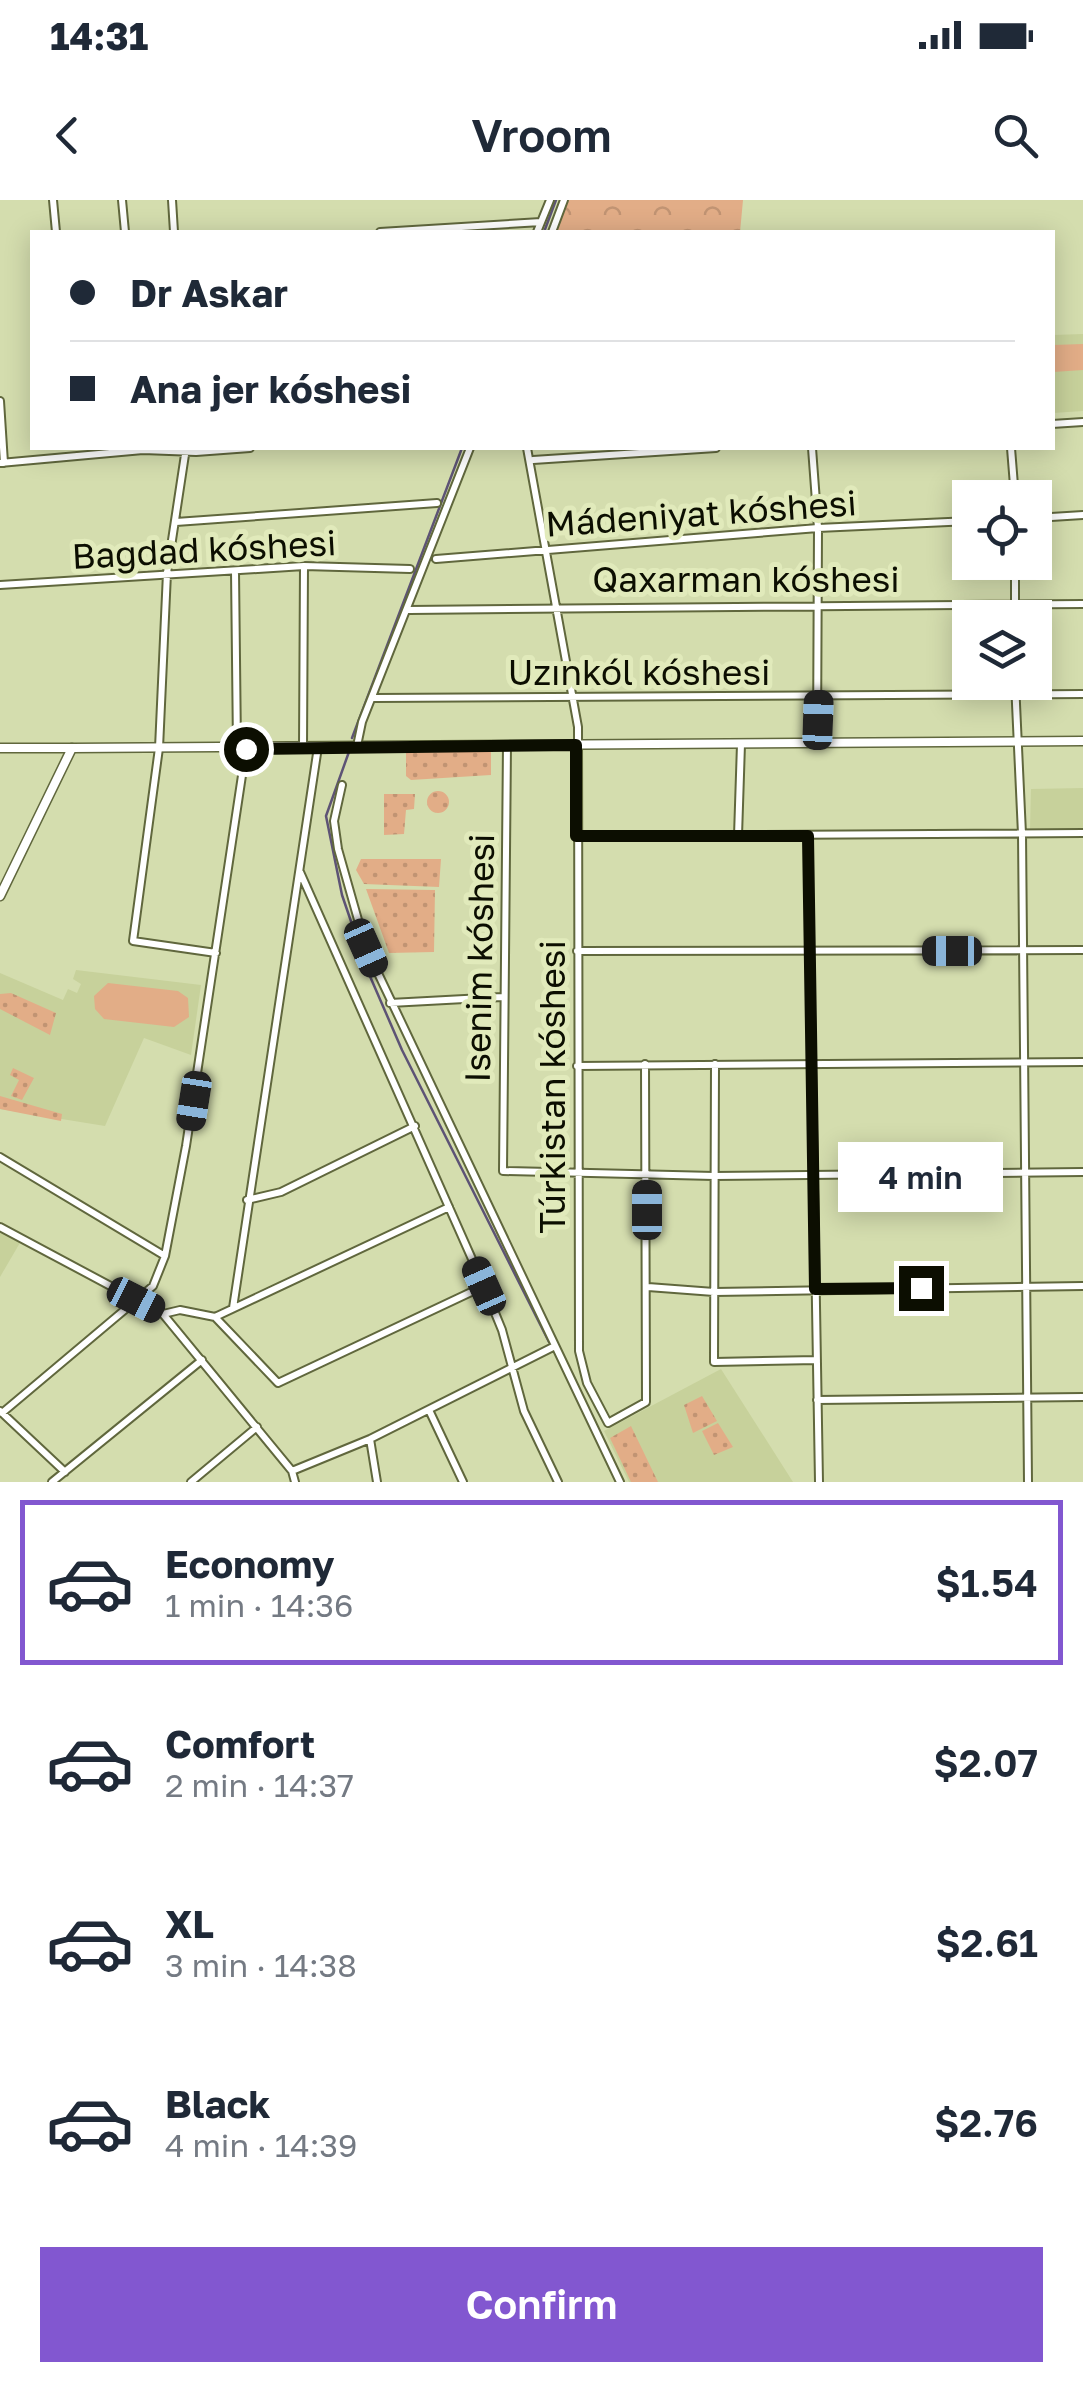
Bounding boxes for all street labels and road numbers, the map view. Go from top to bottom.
street label: Mádeniyat kóshesi [544,481,858,545]
street label: Bagdad kóshesi [71,521,337,577]
street label: Qaxarman kóshesi [592,558,900,600]
street label: Uzınkól kóshesi [508,651,770,693]
street label: Isenim kóshesi [456,833,502,1083]
street label: Túrkistan kóshesi [531,940,573,1234]

